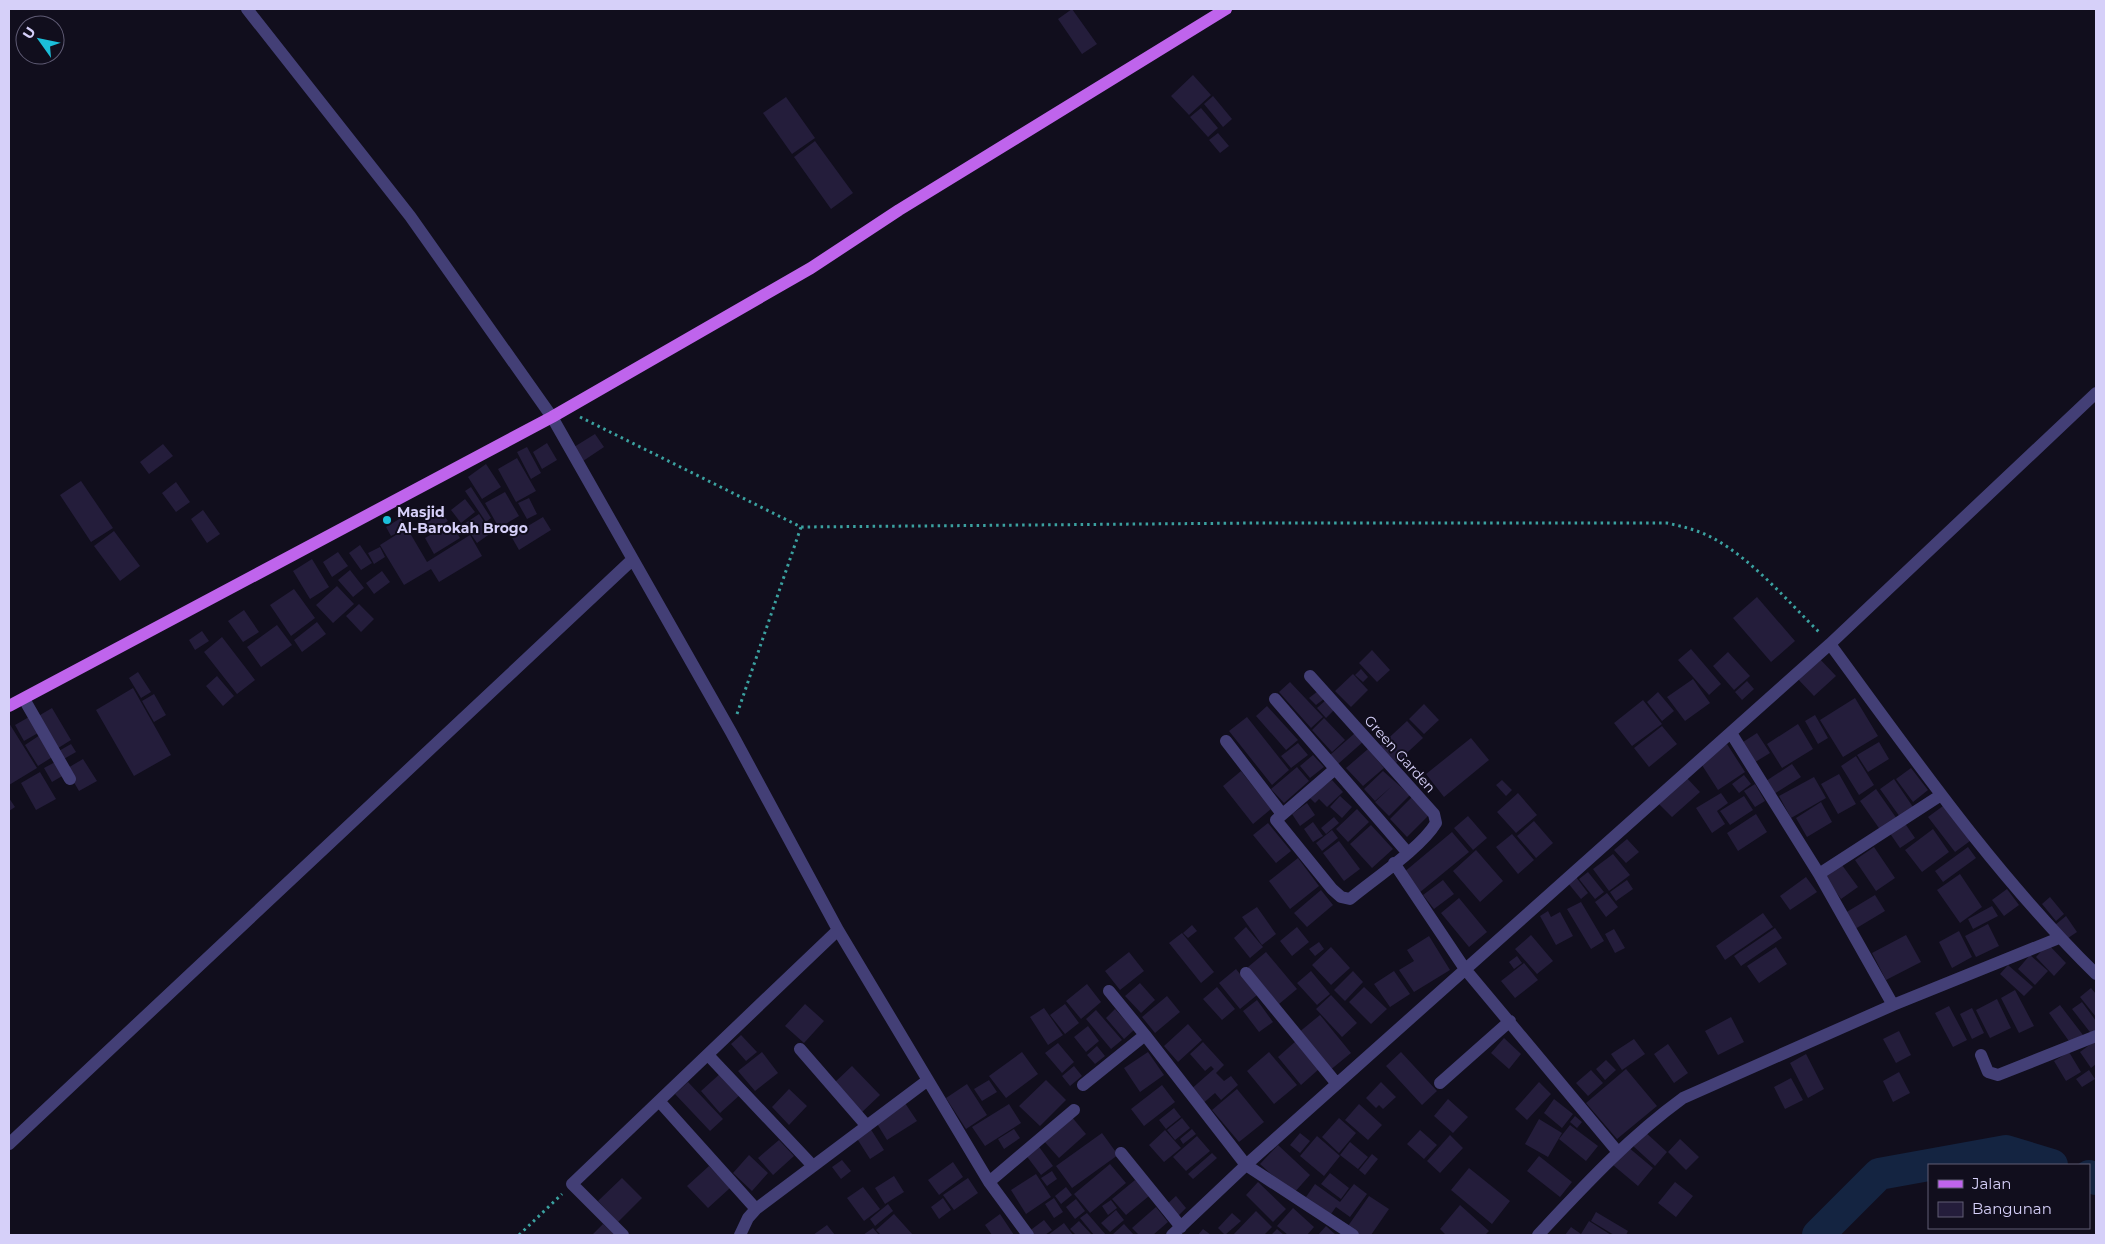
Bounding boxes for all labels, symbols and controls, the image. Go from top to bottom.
north arrow [15,15,65,65]
text: U [19,23,40,42]
place label: Masjid Al-Barokah Brogo [396,503,528,537]
marker: Masjid Al-Barokah Brogo [381,514,393,526]
street label: Green Garden [1360,711,1440,797]
legend [1928,1164,2090,1229]
text: Jalan [1971,1174,2011,1193]
text: Bangunan [1972,1199,2052,1218]

